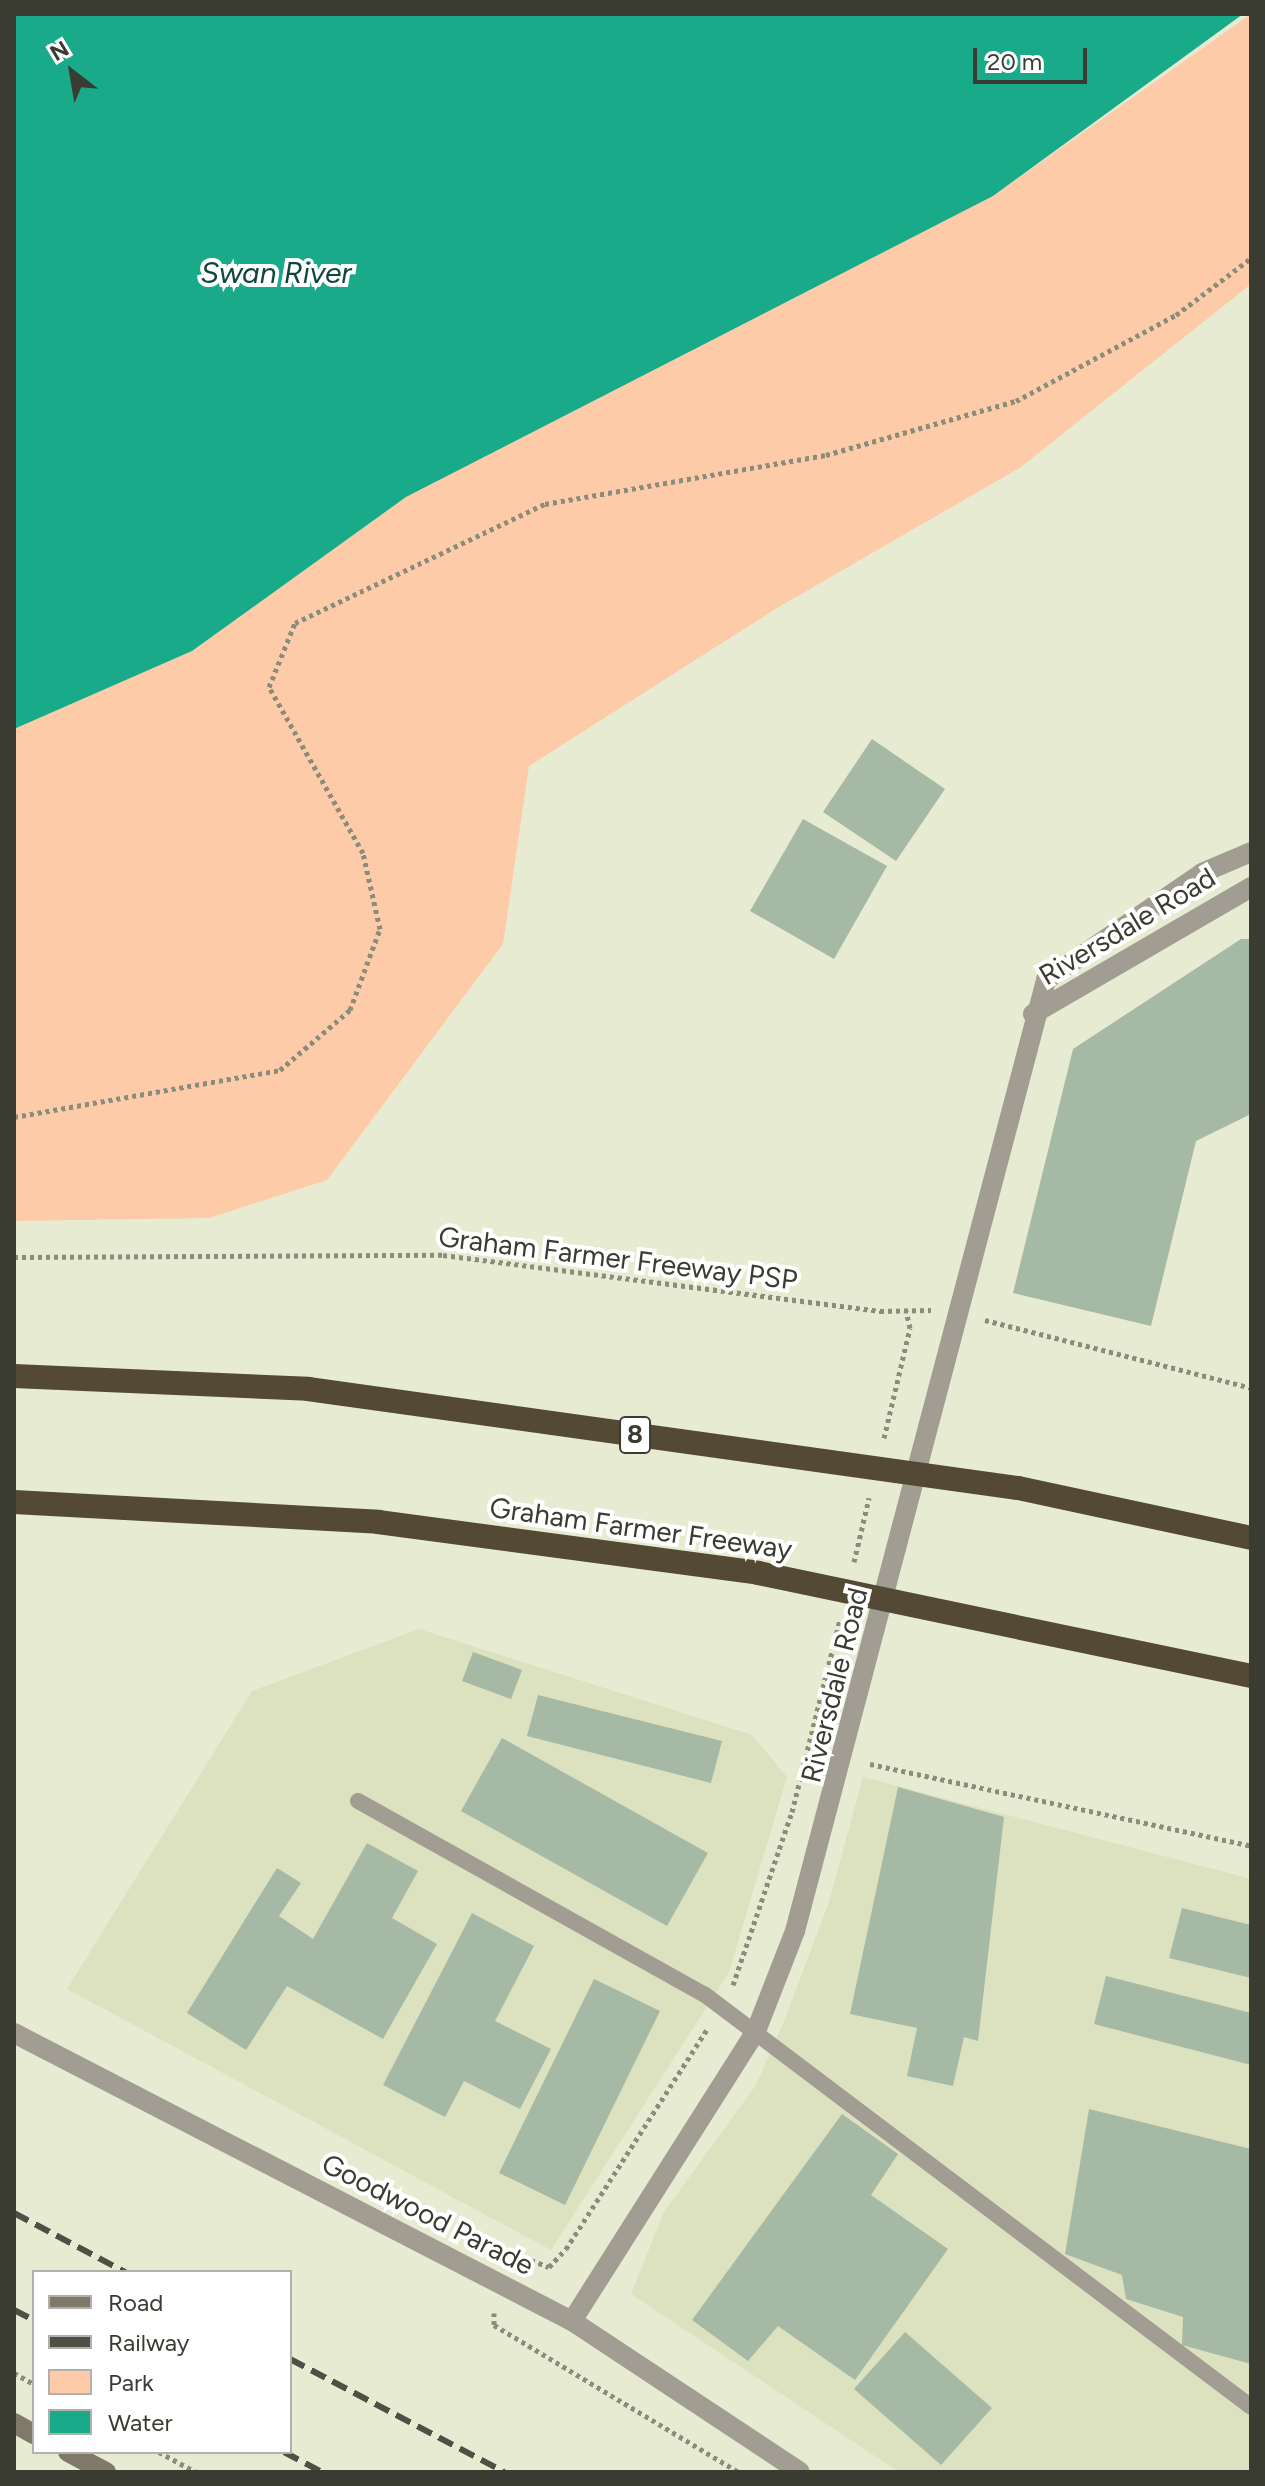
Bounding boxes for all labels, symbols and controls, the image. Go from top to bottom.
north arrow [32,32,112,112]
scale bar [977,32,1091,82]
text: N [45,35,74,67]
text: 20 m [987,47,1042,76]
water label: Swan River [200,255,352,291]
street label: Riversdale Road [1033,860,1221,992]
street label: Graham Farmer Freeway PSP [437,1219,799,1297]
road number: 8 [619,1413,651,1457]
street label: Graham Farmer Freeway [488,1490,794,1566]
street label: Riversdale Road [794,1584,874,1786]
street label: Goodwood Parade [316,2146,540,2282]
legend [32,2270,292,2454]
text: Road [108,2288,163,2317]
text: Railway [108,2328,189,2357]
text: Park [108,2368,154,2397]
text: Water [108,2408,173,2437]

